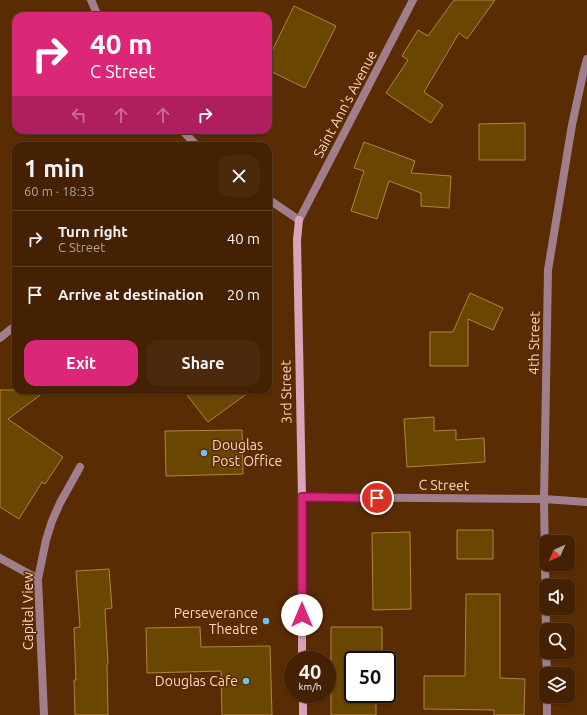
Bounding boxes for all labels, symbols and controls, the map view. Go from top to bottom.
icon: right [24,28,76,80]
text: 40 m [90,28,152,59]
street label: Saint Ann's Avenue [310,48,380,160]
text: C Street [90,61,155,81]
icon: left [68,104,90,126]
icon: ahead [110,104,132,126]
icon: ahead [152,104,174,126]
icon: right [194,104,216,126]
text: 1 min [24,155,85,182]
button: close [218,155,260,197]
text: 60 m · 18:33 [24,184,95,198]
text: Turn right [58,223,128,240]
icon: right [24,228,46,250]
text: 40 m [227,230,260,247]
text: C Street [58,240,105,254]
icon: arrive [24,284,46,306]
text: Arrive at destination [58,286,204,303]
text: 20 m [227,286,260,303]
street label: 4th Street [525,311,543,375]
button: Exit [24,340,138,386]
button: Share [146,340,260,386]
street label: 3rd Street [277,360,295,424]
place label: Douglas Post Office [212,437,282,469]
marker: Douglas Post Office [199,448,209,458]
street label: C Street [418,477,470,493]
pin [360,481,394,515]
icon: arrive [366,487,388,509]
north arrow [539,535,575,571]
map controls [539,535,575,703]
street label: Capital View [20,572,36,650]
button: sound [539,579,575,615]
position arrow [281,594,323,636]
place label: Perseverance Theatre [174,605,258,637]
marker: Perseverance Theatre [261,616,271,626]
button: search [539,623,575,659]
speed limit sign: 50 [344,651,396,703]
text: 40 [299,660,321,683]
button: layers [539,667,575,703]
place label: Douglas Cafe [155,673,238,689]
marker: Douglas Cafe [241,676,251,686]
text: km/h [298,681,322,692]

